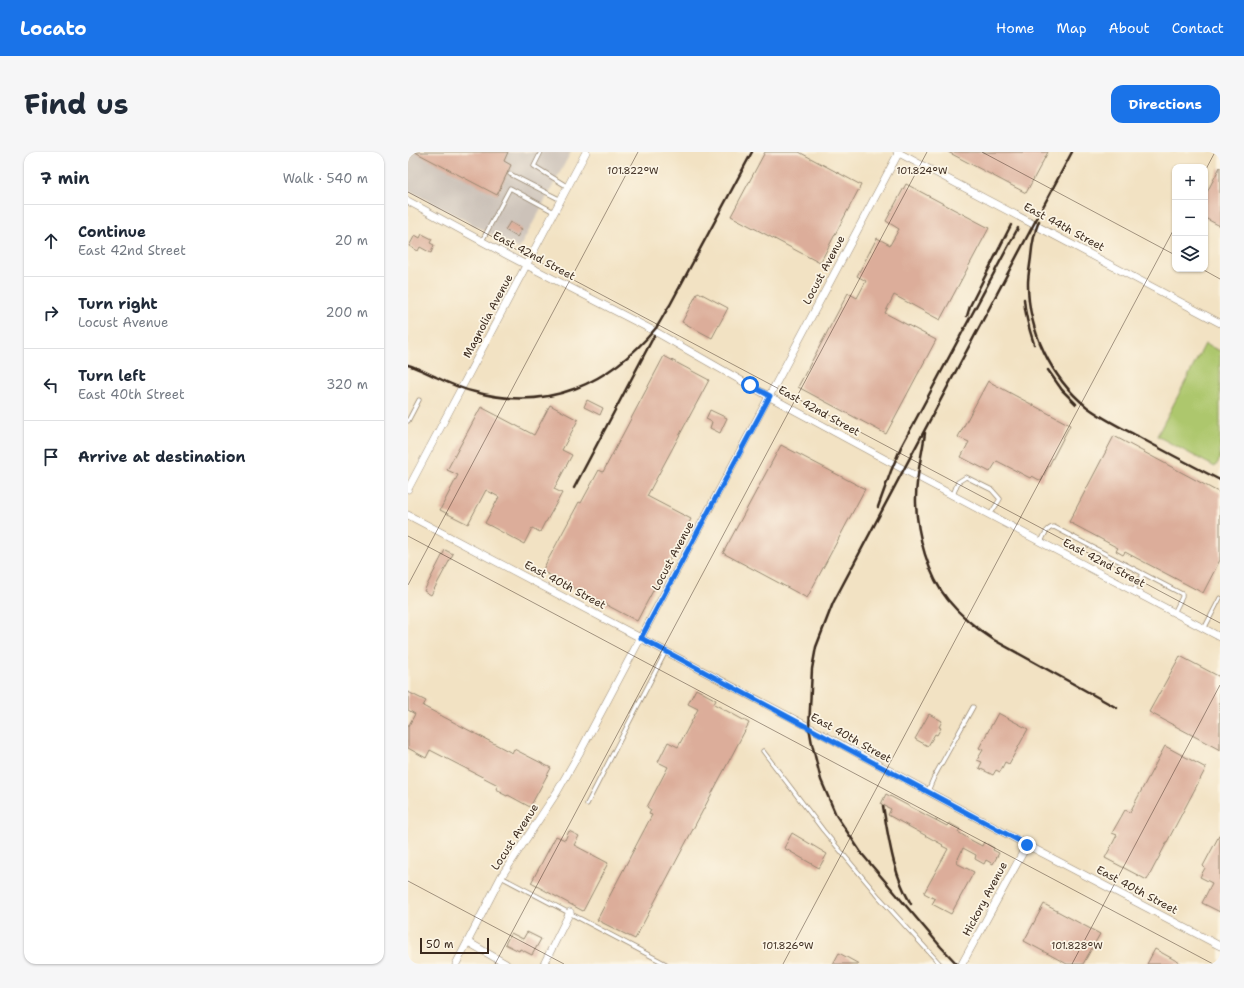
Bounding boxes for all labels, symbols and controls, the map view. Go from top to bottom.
text: Locato [20,16,87,41]
text: Home [996,19,1035,37]
text: Map [1057,19,1087,37]
text: About [1109,19,1150,37]
text: Contact [1172,19,1224,37]
text: Find us [24,85,129,123]
button: Directions [1111,85,1220,123]
text: 101.822°W [607,164,659,177]
text: 101.824°W [896,164,948,177]
map controls [1172,164,1208,272]
button: + [1172,164,1208,200]
text: 7 min [40,167,90,189]
text: Walk · 540 m [283,170,368,187]
street label: East 44th Street [1021,199,1107,255]
button: − [1172,200,1208,236]
text: Continue [78,222,146,242]
street label: East 42nd Street [490,228,578,284]
icon: ahead [40,230,62,252]
text: 20 m [335,232,368,249]
street label: Locust Avenue [799,233,849,307]
button: layers [1172,236,1208,272]
text: East 42nd Street [78,242,186,259]
street label: Magnolia Avenue [460,271,516,361]
text: Turn right [78,294,158,314]
icon: right [40,302,62,324]
text: 200 m [326,304,368,321]
text: Locust Avenue [78,314,168,331]
text: Turn left [78,366,146,386]
icon: left [40,374,62,396]
text: 320 m [326,376,368,393]
route start [741,376,759,394]
street label: East 42nd Street [775,382,863,440]
text: East 40th Street [78,386,185,403]
icon: arrive [40,446,62,468]
text: Arrive at destination [78,447,246,467]
street label: Locust Avenue [648,519,698,593]
street label: East 42nd Street [1060,535,1148,591]
street label: East 40th Street [522,557,608,613]
street label: East 40th Street [808,710,894,767]
street label: Locust Avenue [488,801,542,873]
route end [1018,836,1036,854]
street label: Hickory Avenue [959,859,1011,939]
street label: East 40th Street [1094,862,1180,918]
scale bar [420,936,489,955]
text: 50 m [426,937,454,952]
text: 101.826°W [762,939,814,952]
text: 101.828°W [1051,939,1103,952]

